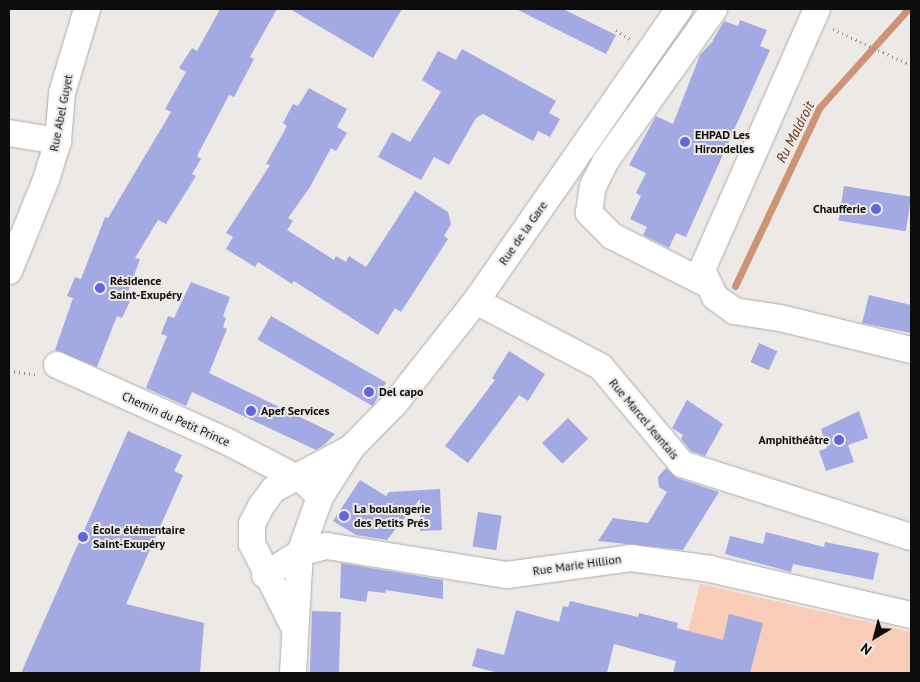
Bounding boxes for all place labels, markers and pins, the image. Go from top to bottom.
place label: EHPAD Les Hirondelles [695,128,754,156]
marker: EHPAD Les Hirondelles [679,136,691,148]
place label: Chaufferie [813,202,866,216]
marker: Chaufferie [870,203,882,215]
place label: Résidence Saint-Exupéry [110,274,182,302]
marker: Résidence Saint-Exupéry [94,282,106,294]
place label: Del capo [379,385,423,399]
marker: Del capo [363,386,375,398]
place label: Apef Services [261,404,329,418]
marker: Apef Services [245,405,257,417]
place label: Amphithéâtre [759,433,829,447]
marker: Amphithéâtre [833,434,845,446]
place label: La boulangerie des Petits Prés [354,502,431,530]
marker: La boulangerie des Petits Prés [338,510,350,522]
place label: École élémentaire Saint-Exupéry [93,523,185,551]
marker: École élémentaire Saint-Exupéry [77,531,89,543]

